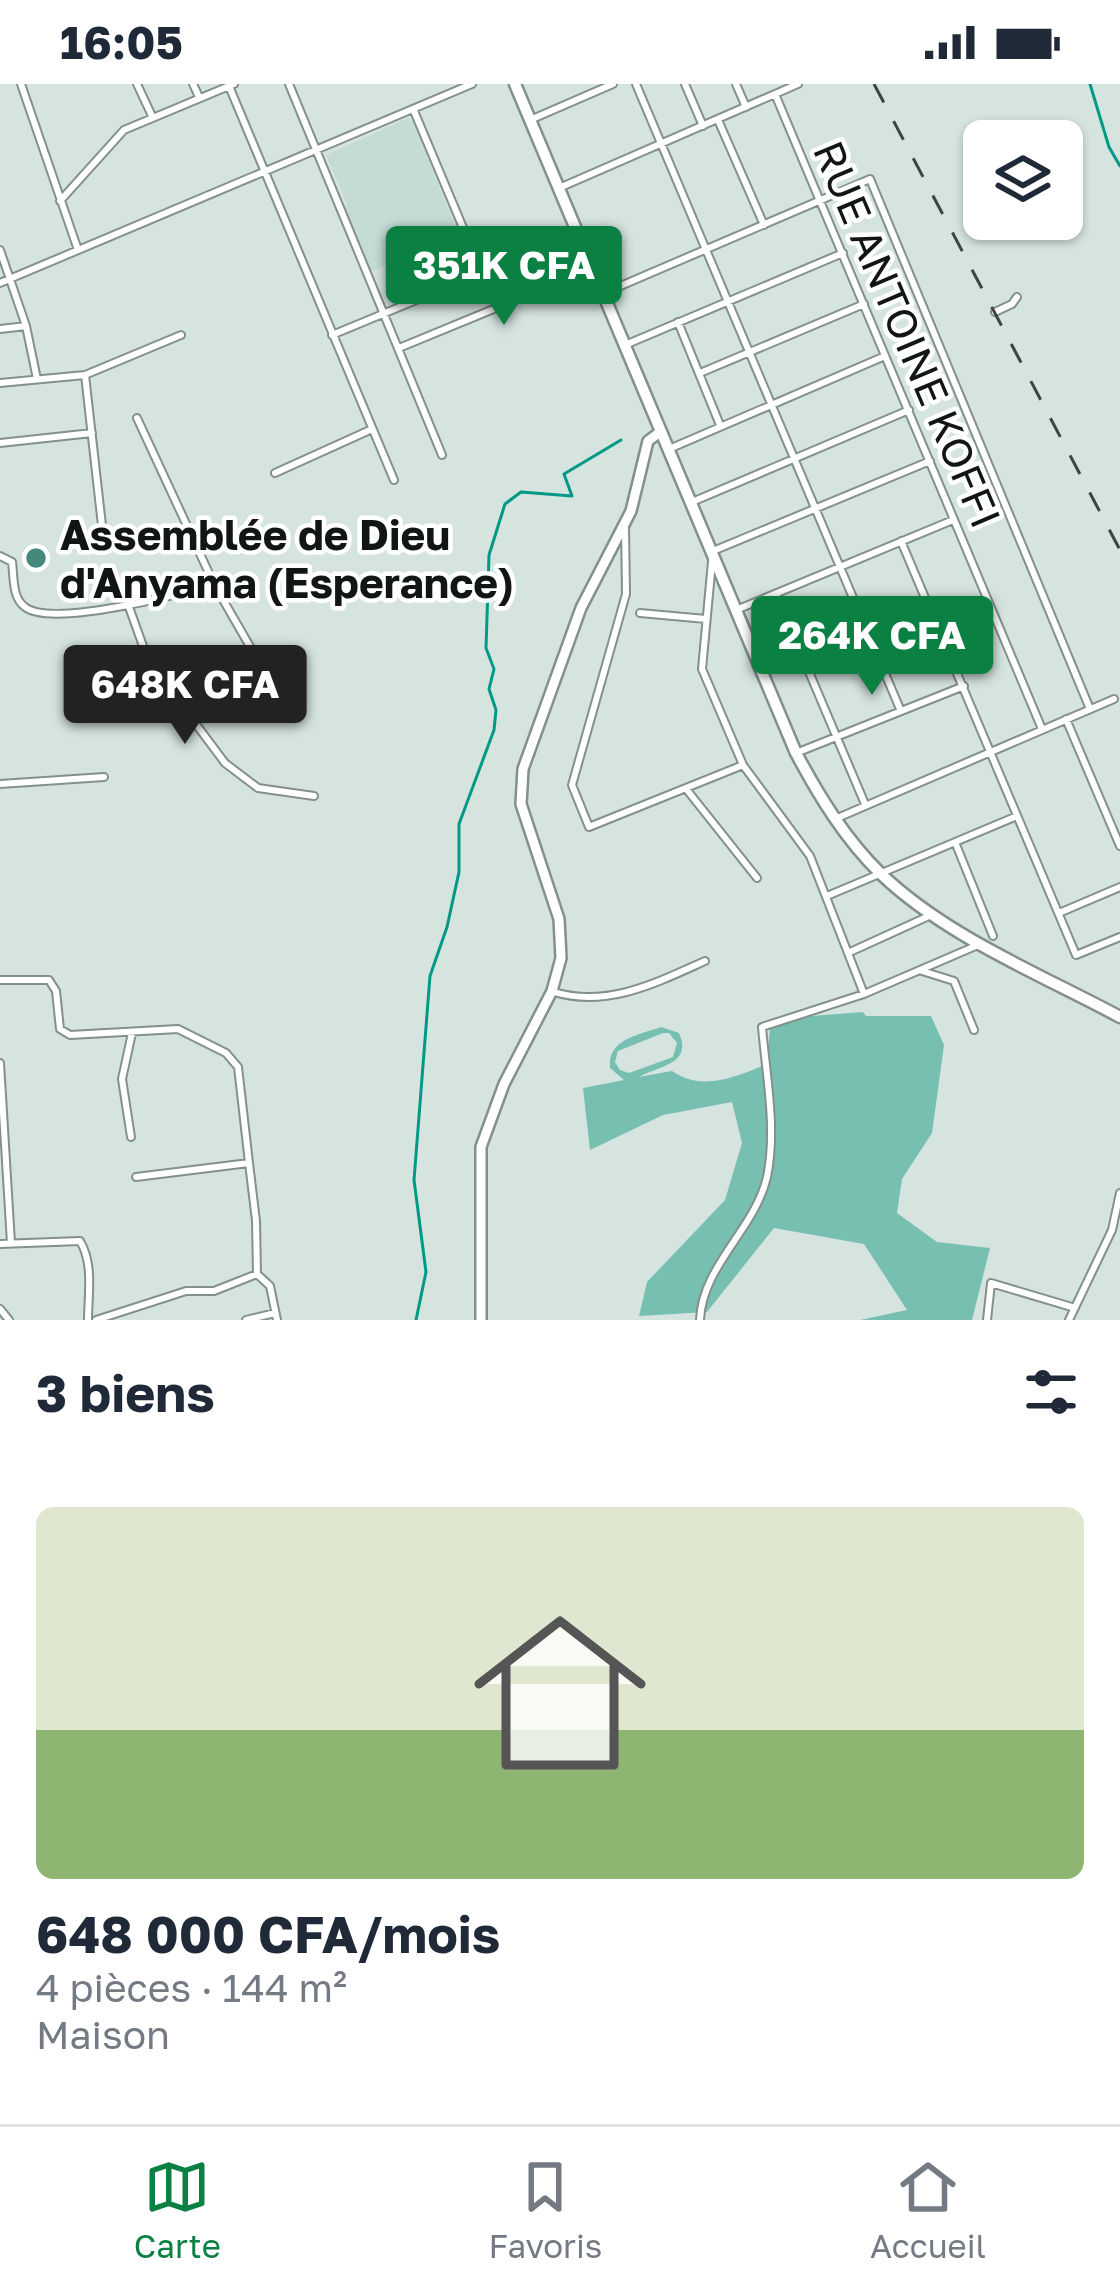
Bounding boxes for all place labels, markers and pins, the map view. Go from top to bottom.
pin: 351K CFA [380,226,628,328]
place label: Assemblée de Dieu d'Anyama (Esperance) [60,509,514,607]
marker: Assemblée de Dieu d'Anyama (Esperance) [23,545,49,571]
pin: 264K CFA [748,596,996,698]
pin: 648K CFA [61,645,309,747]

